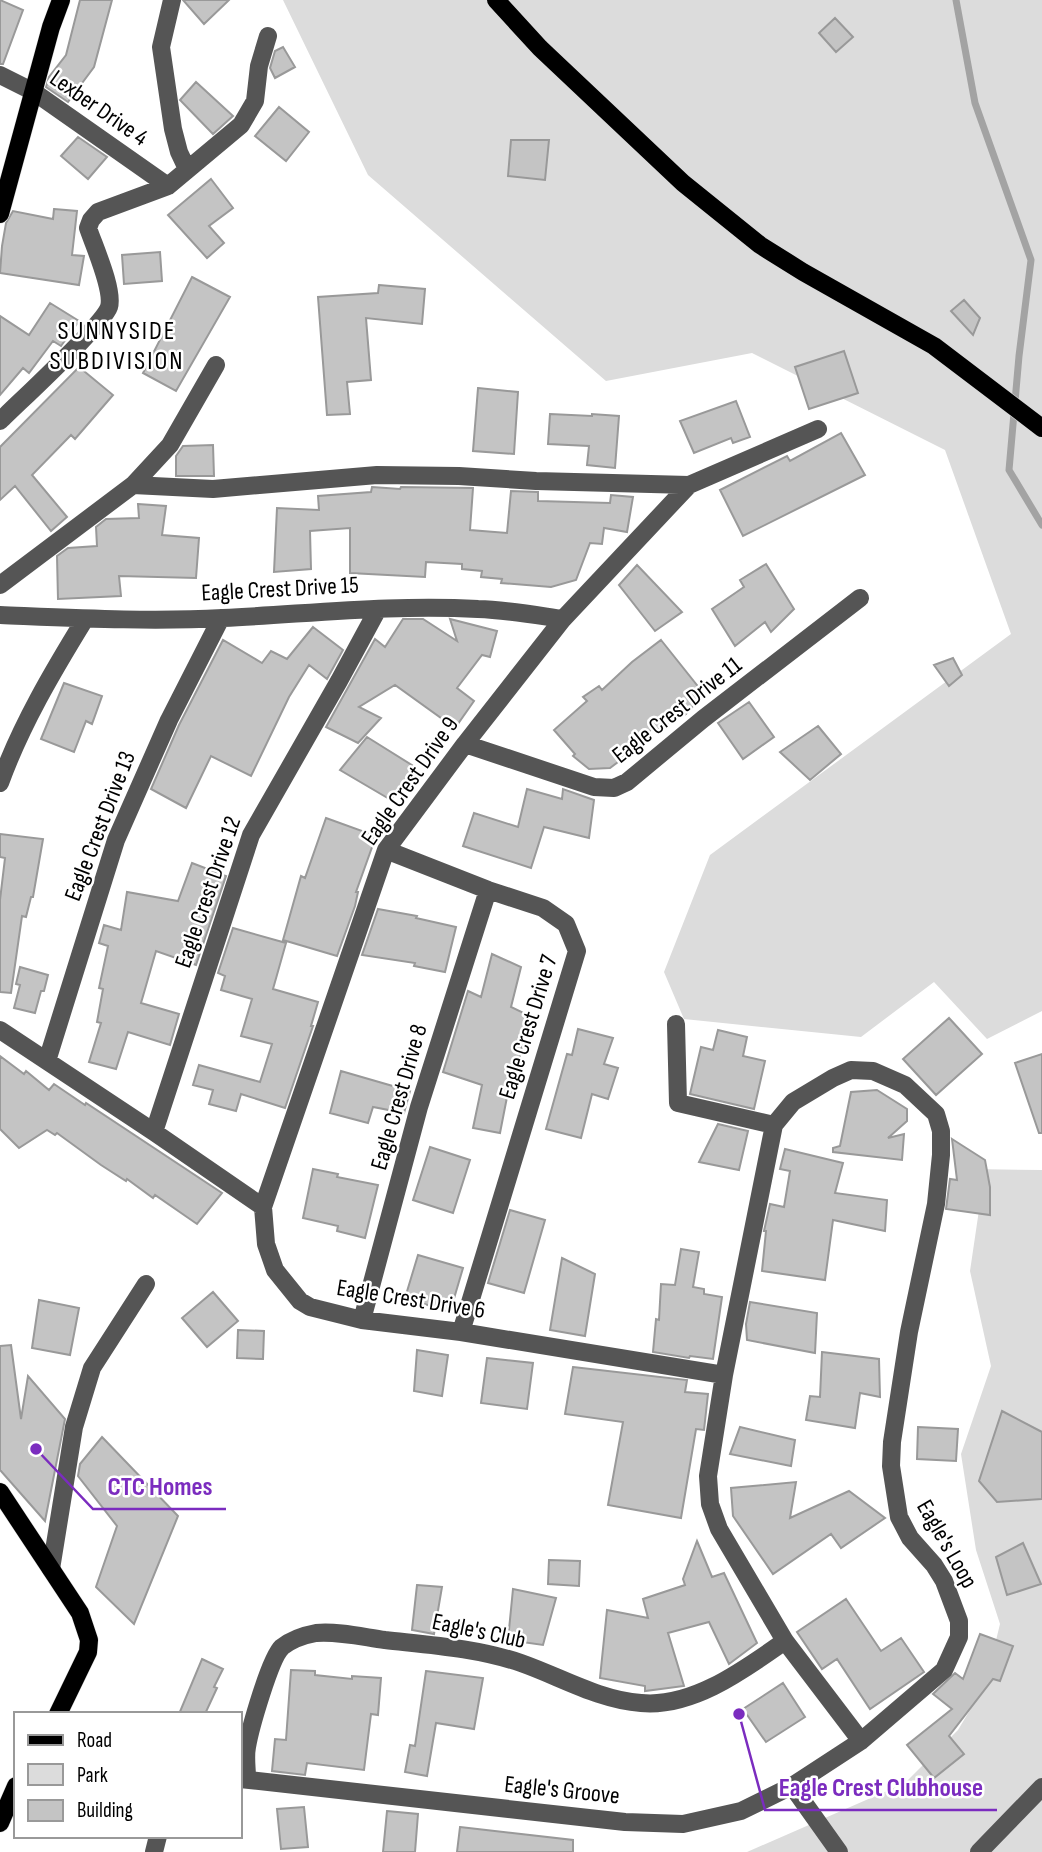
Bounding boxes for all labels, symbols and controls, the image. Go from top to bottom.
street label: Lexber Drive 4 [44,64,154,152]
district label: SUNNYSIDE SUBDIVISION [49,316,185,377]
street label: Eagle Crest Drive 15 [201,570,359,608]
street label: Eagle Crest Drive 11 [607,650,748,770]
street label: Eagle Crest Drive 9 [355,711,465,851]
street label: Eagle Crest Drive 13 [58,747,142,905]
street label: Eagle Crest Drive 12 [169,813,247,971]
street label: Eagle Crest Drive 7 [492,951,564,1103]
street label: Eagle Crest Drive 8 [364,1021,434,1173]
street label: Eagle Crest Drive 6 [335,1273,487,1325]
callout: CTC Homes [93,1462,226,1509]
text: CTC Homes [107,1472,213,1503]
street label: Eagle's Loop [910,1495,984,1593]
street label: Eagle's Club [430,1607,528,1655]
legend [14,1712,242,1838]
text: Road [77,1728,112,1753]
text: Park [77,1763,108,1788]
callout: Eagle Crest Clubhouse [765,1763,997,1810]
street label: Eagle's Groove [503,1770,621,1810]
text: Eagle Crest Clubhouse [779,1773,983,1804]
text: Building [77,1798,133,1823]

